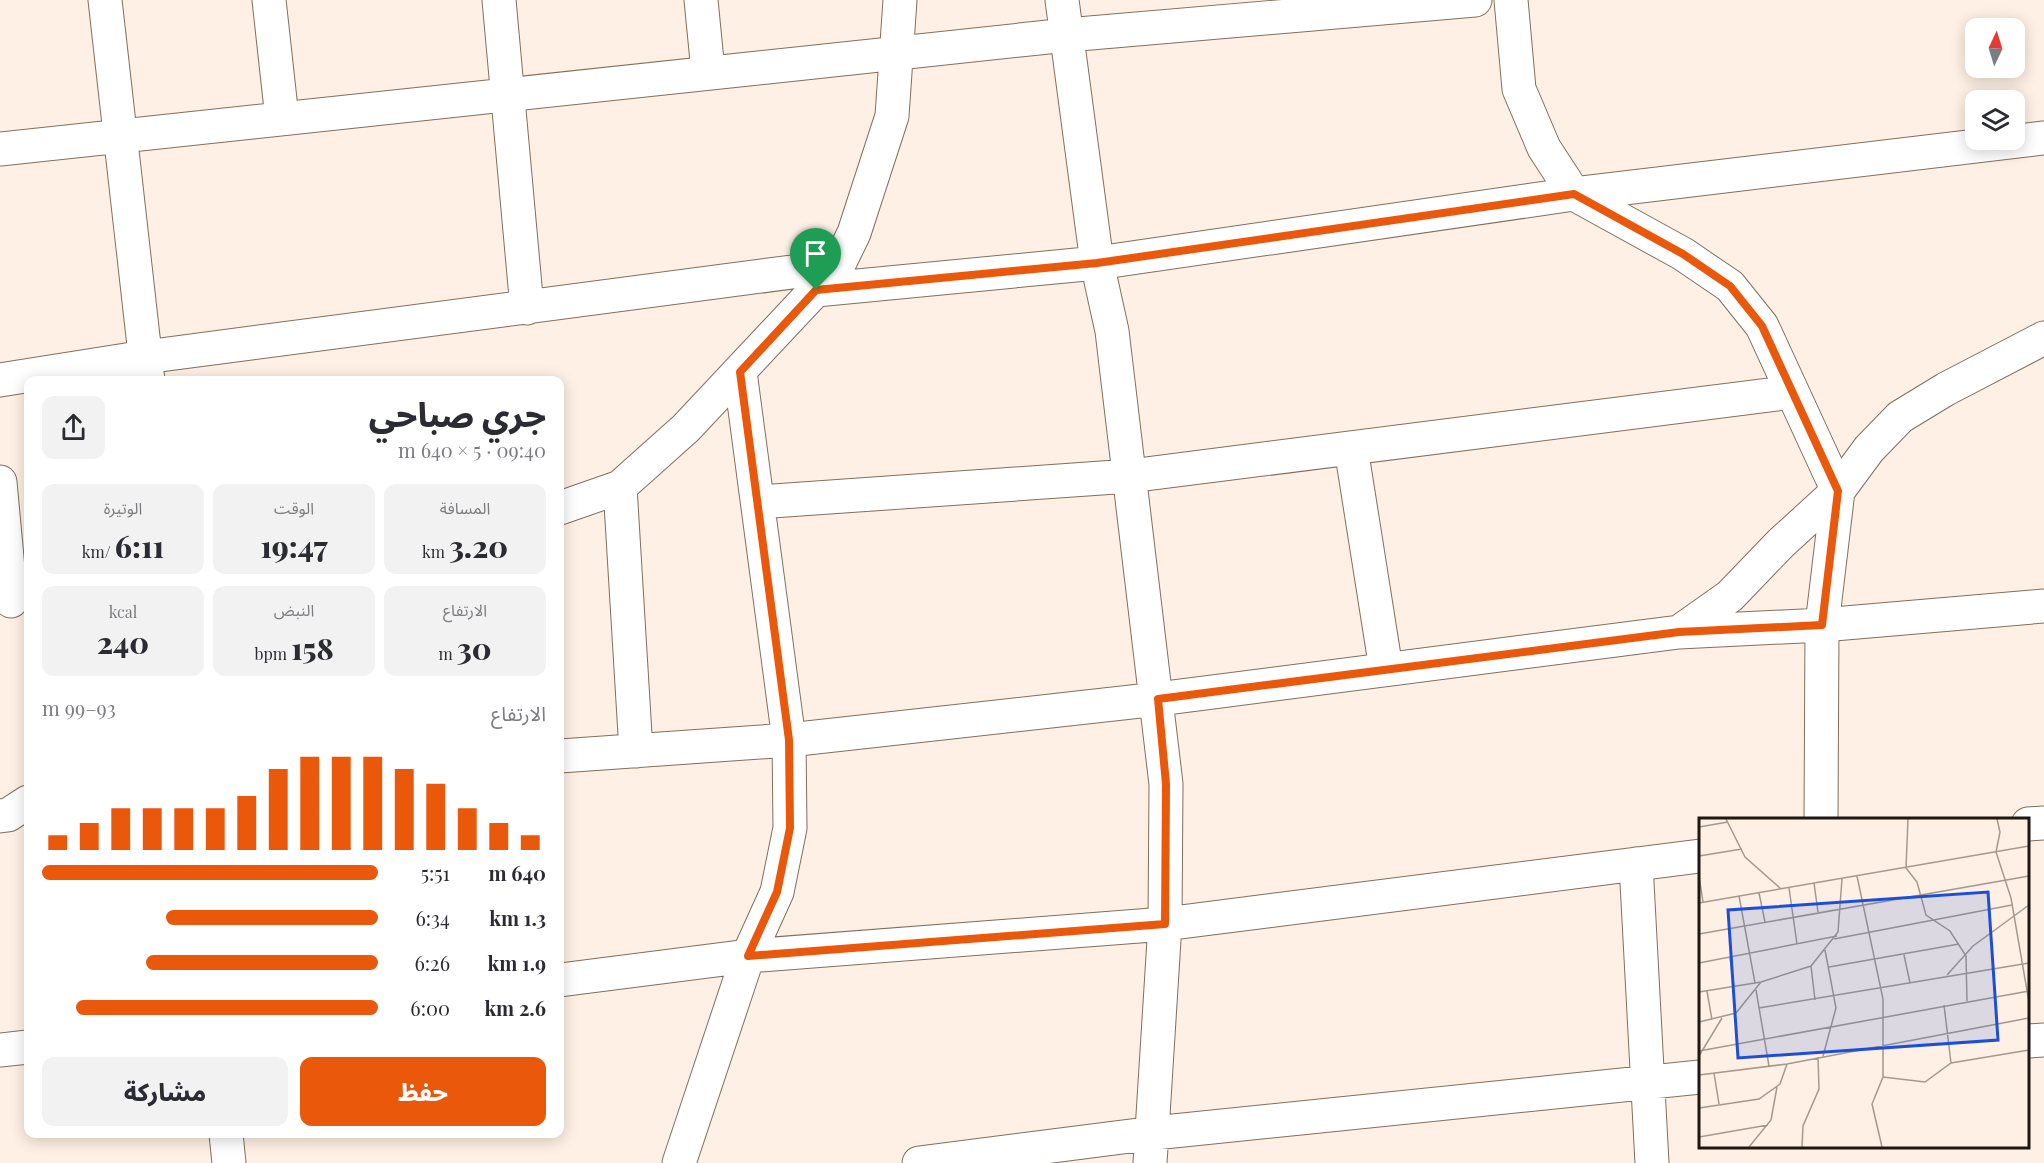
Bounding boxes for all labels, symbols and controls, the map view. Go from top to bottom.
north arrow [1965,18,2025,78]
map controls [1965,18,2025,150]
button: layers [1965,90,2025,150]
pin [790,228,841,290]
icon: arrive [799,237,832,270]
text: جري صباحي [369,391,546,435]
button: share [42,396,105,459]
text: 09:40 · 5 × 640 m [398,436,546,463]
text: الوتيرة [104,497,142,518]
text: الوقت [274,497,314,518]
text: المسافة [440,497,490,518]
text: 6:11 [115,526,164,566]
text: 19:47 [260,526,328,566]
text: 3.20 [449,526,508,566]
text: /km [82,541,115,562]
text: km [422,541,449,562]
text: النبض [274,599,314,620]
text: الارتفاع [443,599,487,620]
text: kcal [109,601,137,622]
text: 240 [97,622,149,662]
text: 158 [291,628,334,668]
text: 30 [457,628,492,668]
text: bpm [254,643,291,664]
text: m [438,643,457,664]
text: 93–99 m [42,694,116,721]
text: الارتفاع [491,699,546,726]
inset map [1699,818,2029,1148]
text: 5:51 [421,859,450,886]
text: 640 m [489,859,546,886]
text: 6:34 [415,904,450,931]
text: 1.3 km [489,904,546,931]
text: 6:26 [414,949,450,976]
text: 1.9 km [488,949,546,976]
text: 6:00 [410,994,450,1021]
text: 2.6 km [484,994,546,1021]
button: مشاركة [42,1057,288,1126]
button: حفظ [300,1057,546,1126]

